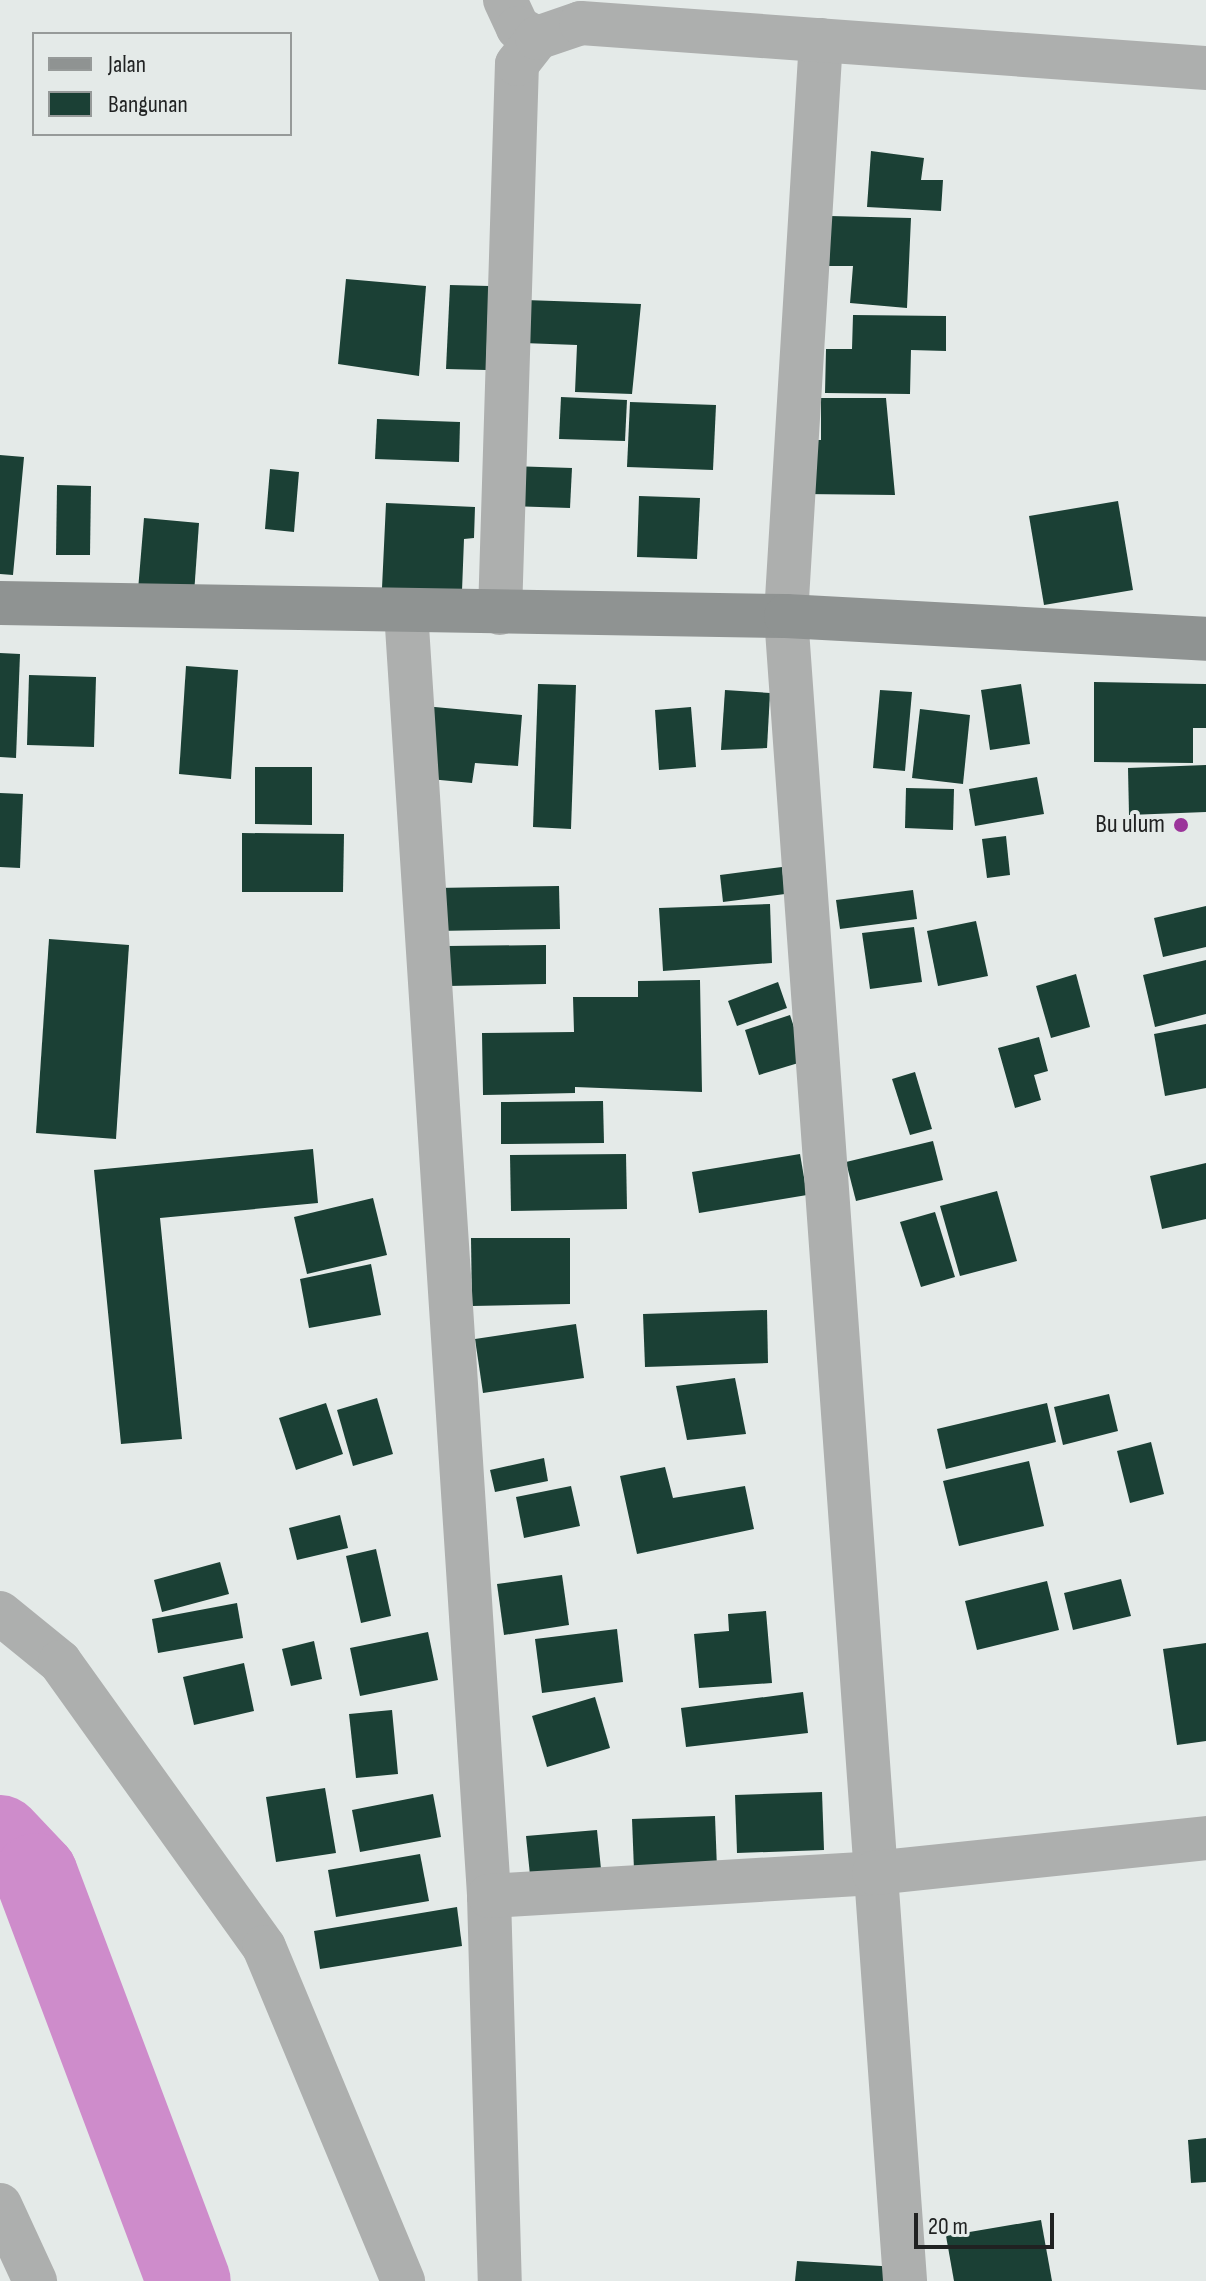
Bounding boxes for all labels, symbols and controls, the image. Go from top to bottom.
legend [32,32,292,136]
text: Jalan [108,50,146,79]
text: Bangunan [108,90,188,119]
place label: Bu ulum [1095,809,1165,841]
marker: Bu ulum [1172,816,1190,834]
scale bar [918,2197,1058,2247]
text: 20 m [928,2212,968,2241]

